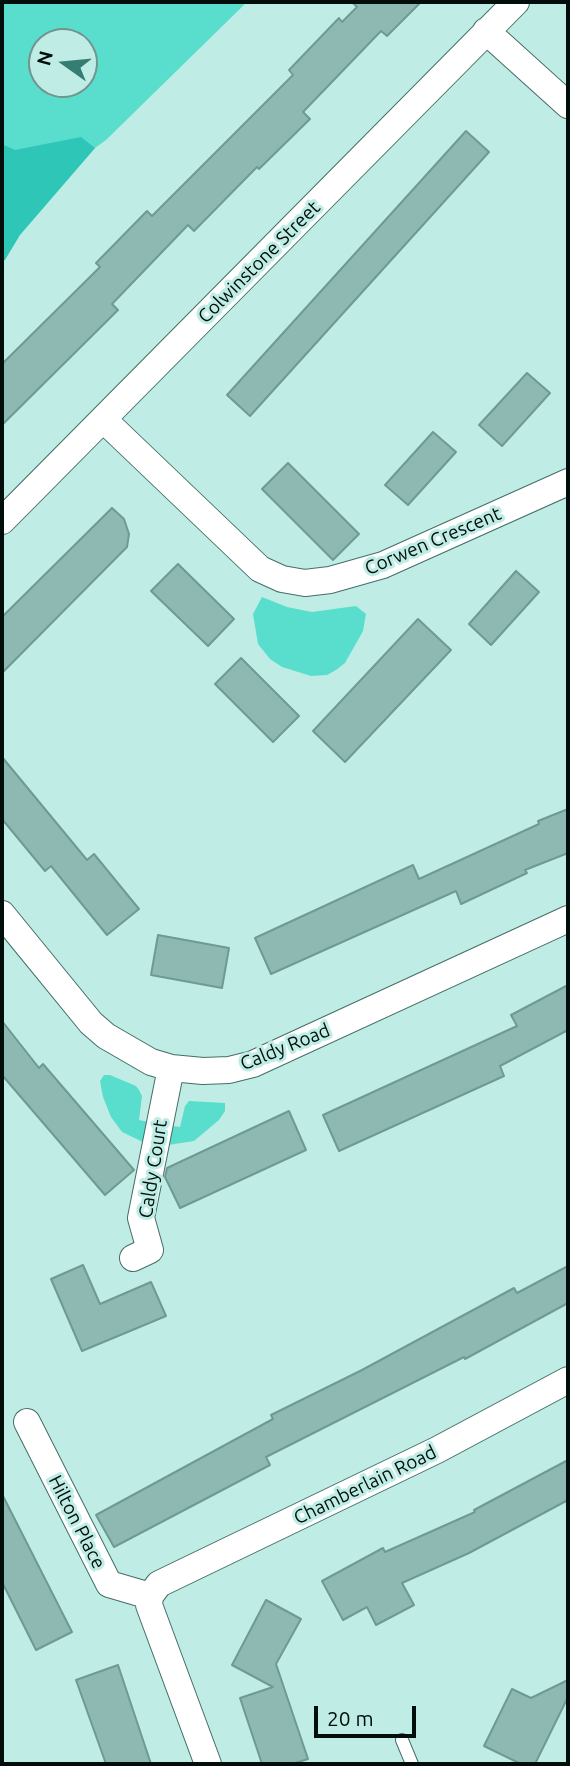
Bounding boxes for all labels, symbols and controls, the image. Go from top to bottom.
north arrow [28,28,98,98]
text: N [32,48,57,68]
street label: Colwinstone Street [193,196,325,328]
street label: Corwen Crescent [361,502,505,580]
street label: Caldy Road [237,1019,333,1075]
street label: Caldy Court [134,1118,172,1220]
street label: Chamberlain Road [290,1441,440,1529]
street label: Hilton Place [44,1471,110,1573]
scale bar [318,1692,420,1736]
text: 20 m [327,1706,374,1730]

